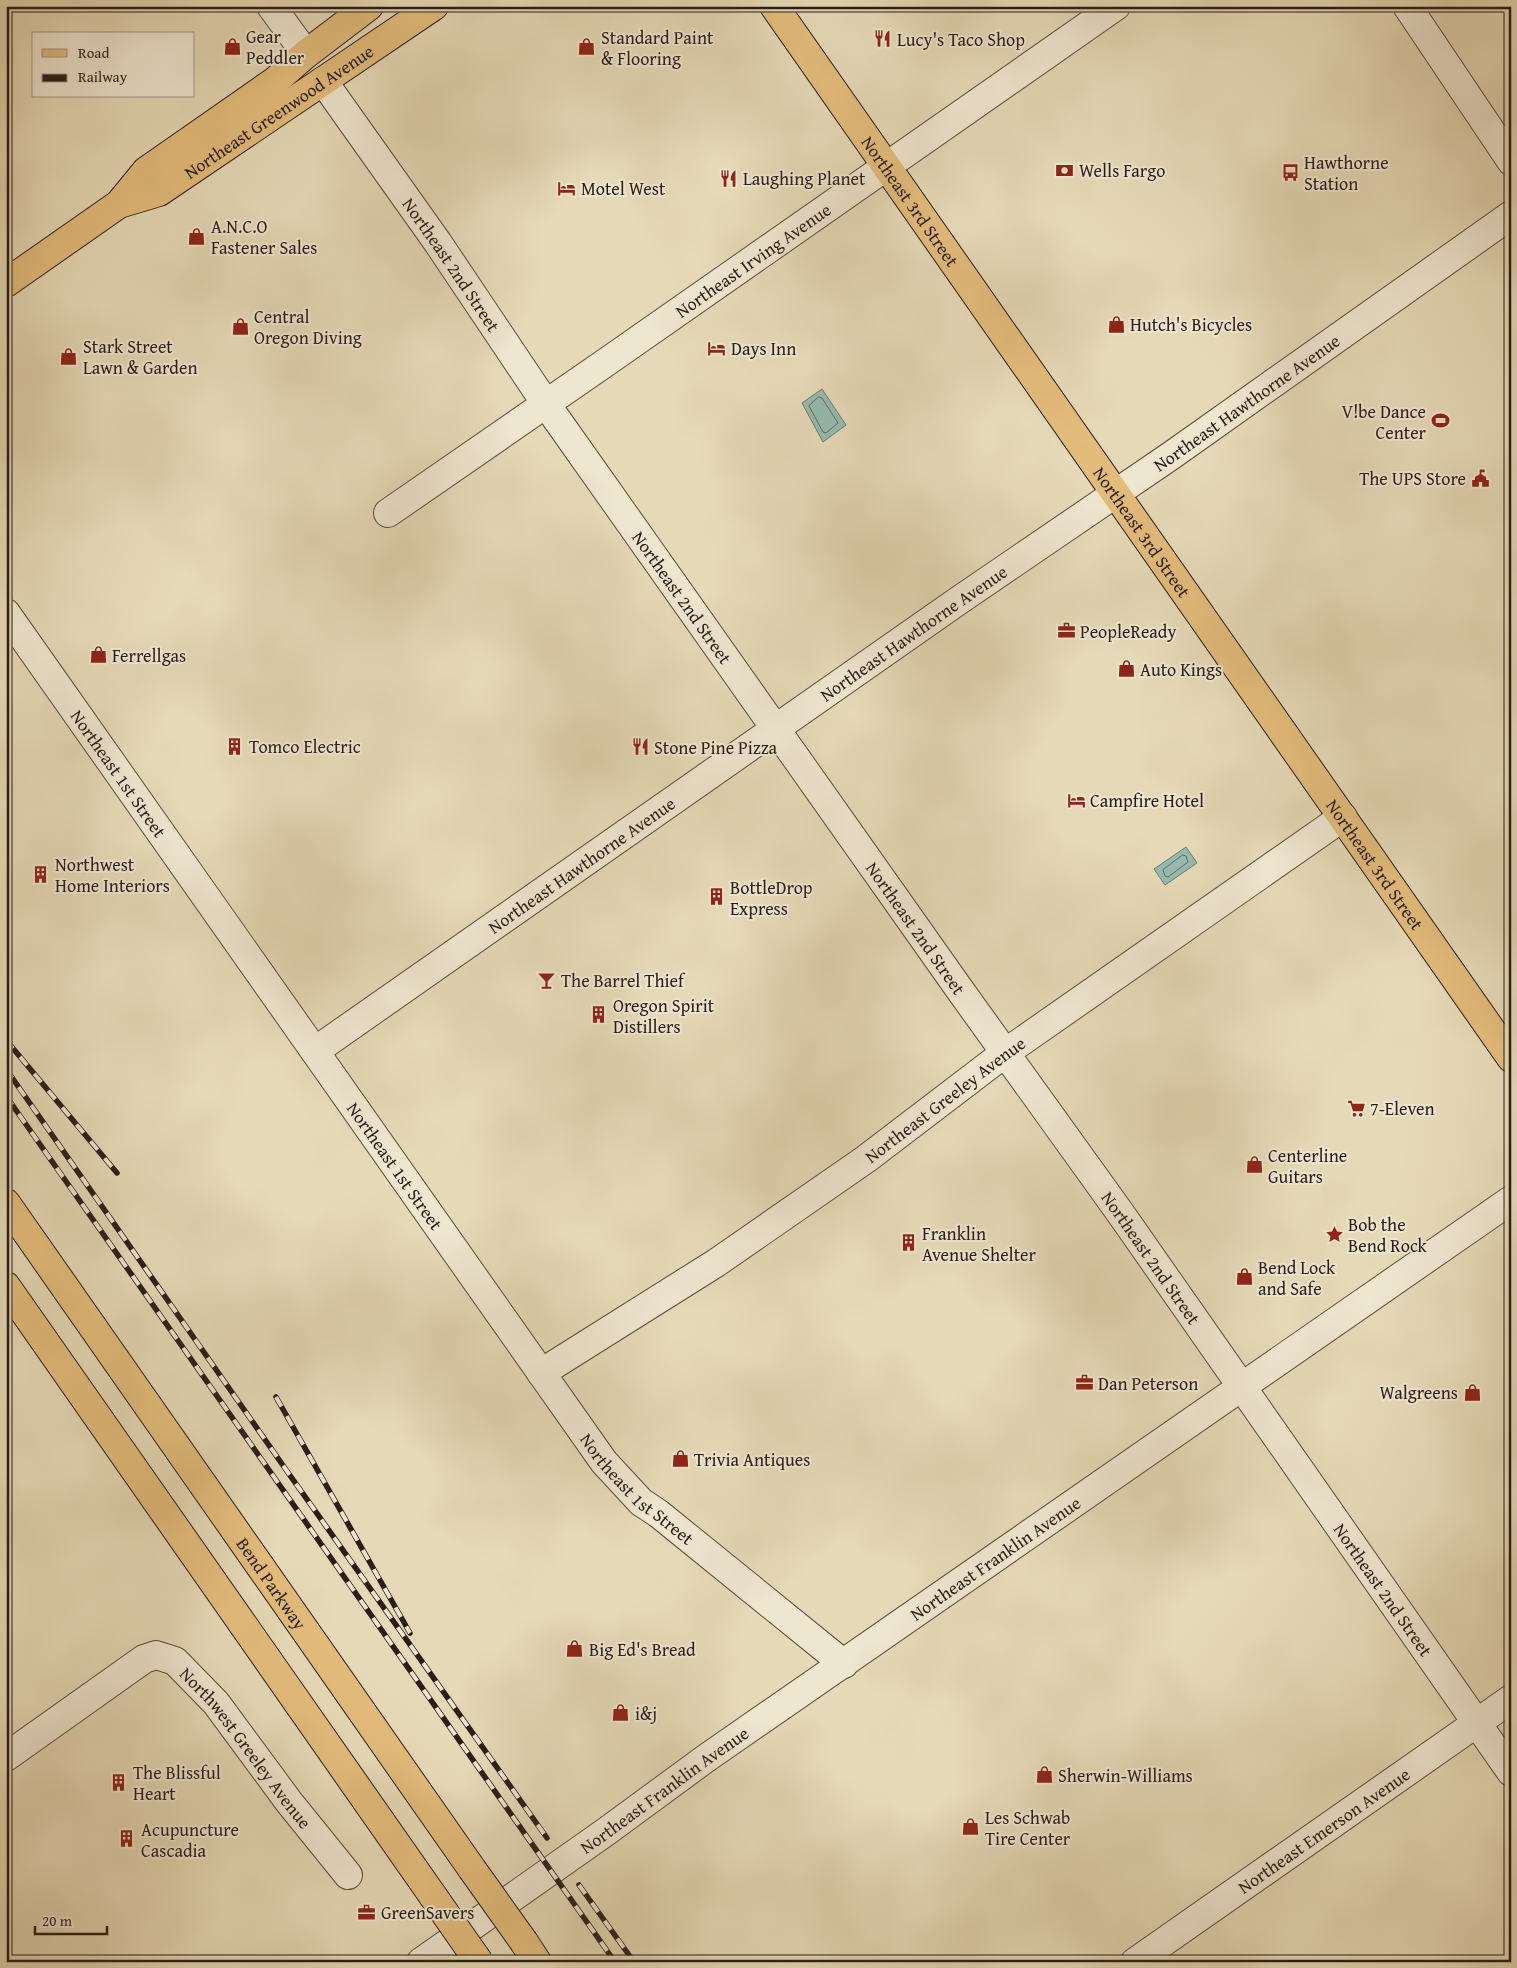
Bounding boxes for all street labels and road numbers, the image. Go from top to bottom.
street label: Northeast Greenwood Avenue [178,37,379,185]
street label: Northeast 3rd Street [855,130,966,272]
street label: Northeast 2nd Street [396,192,507,337]
street label: Northeast Irving Avenue [669,196,836,324]
street label: Northeast Hawthorne Avenue [1147,327,1345,478]
street label: Northeast 3rd Street [1087,461,1198,603]
street label: Northeast 2nd Street [626,525,739,670]
street label: Northeast Hawthorne Avenue [814,558,1013,708]
street label: Northeast 1st Street [64,704,174,843]
street label: Northeast Hawthorne Avenue [482,790,680,940]
street label: Northeast 3rd Street [1320,793,1431,936]
street label: Northeast 2nd Street [860,856,973,1000]
street label: Northeast Greeley Avenue [859,1029,1031,1169]
street label: Northeast 1st Street [341,1096,450,1236]
street label: Northeast 2nd Street [1095,1185,1208,1330]
street label: Northeast 1st Street [574,1427,701,1551]
street label: Northeast Franklin Avenue [904,1489,1086,1627]
street label: Northeast 2nd Street [1327,1517,1440,1662]
street label: Bend Parkway [230,1532,314,1635]
street label: Northwest Greeley Avenue [174,1660,319,1834]
street label: Northeast Franklin Avenue [574,1719,754,1860]
street label: Northeast Emerson Avenue [1232,1760,1415,1900]

